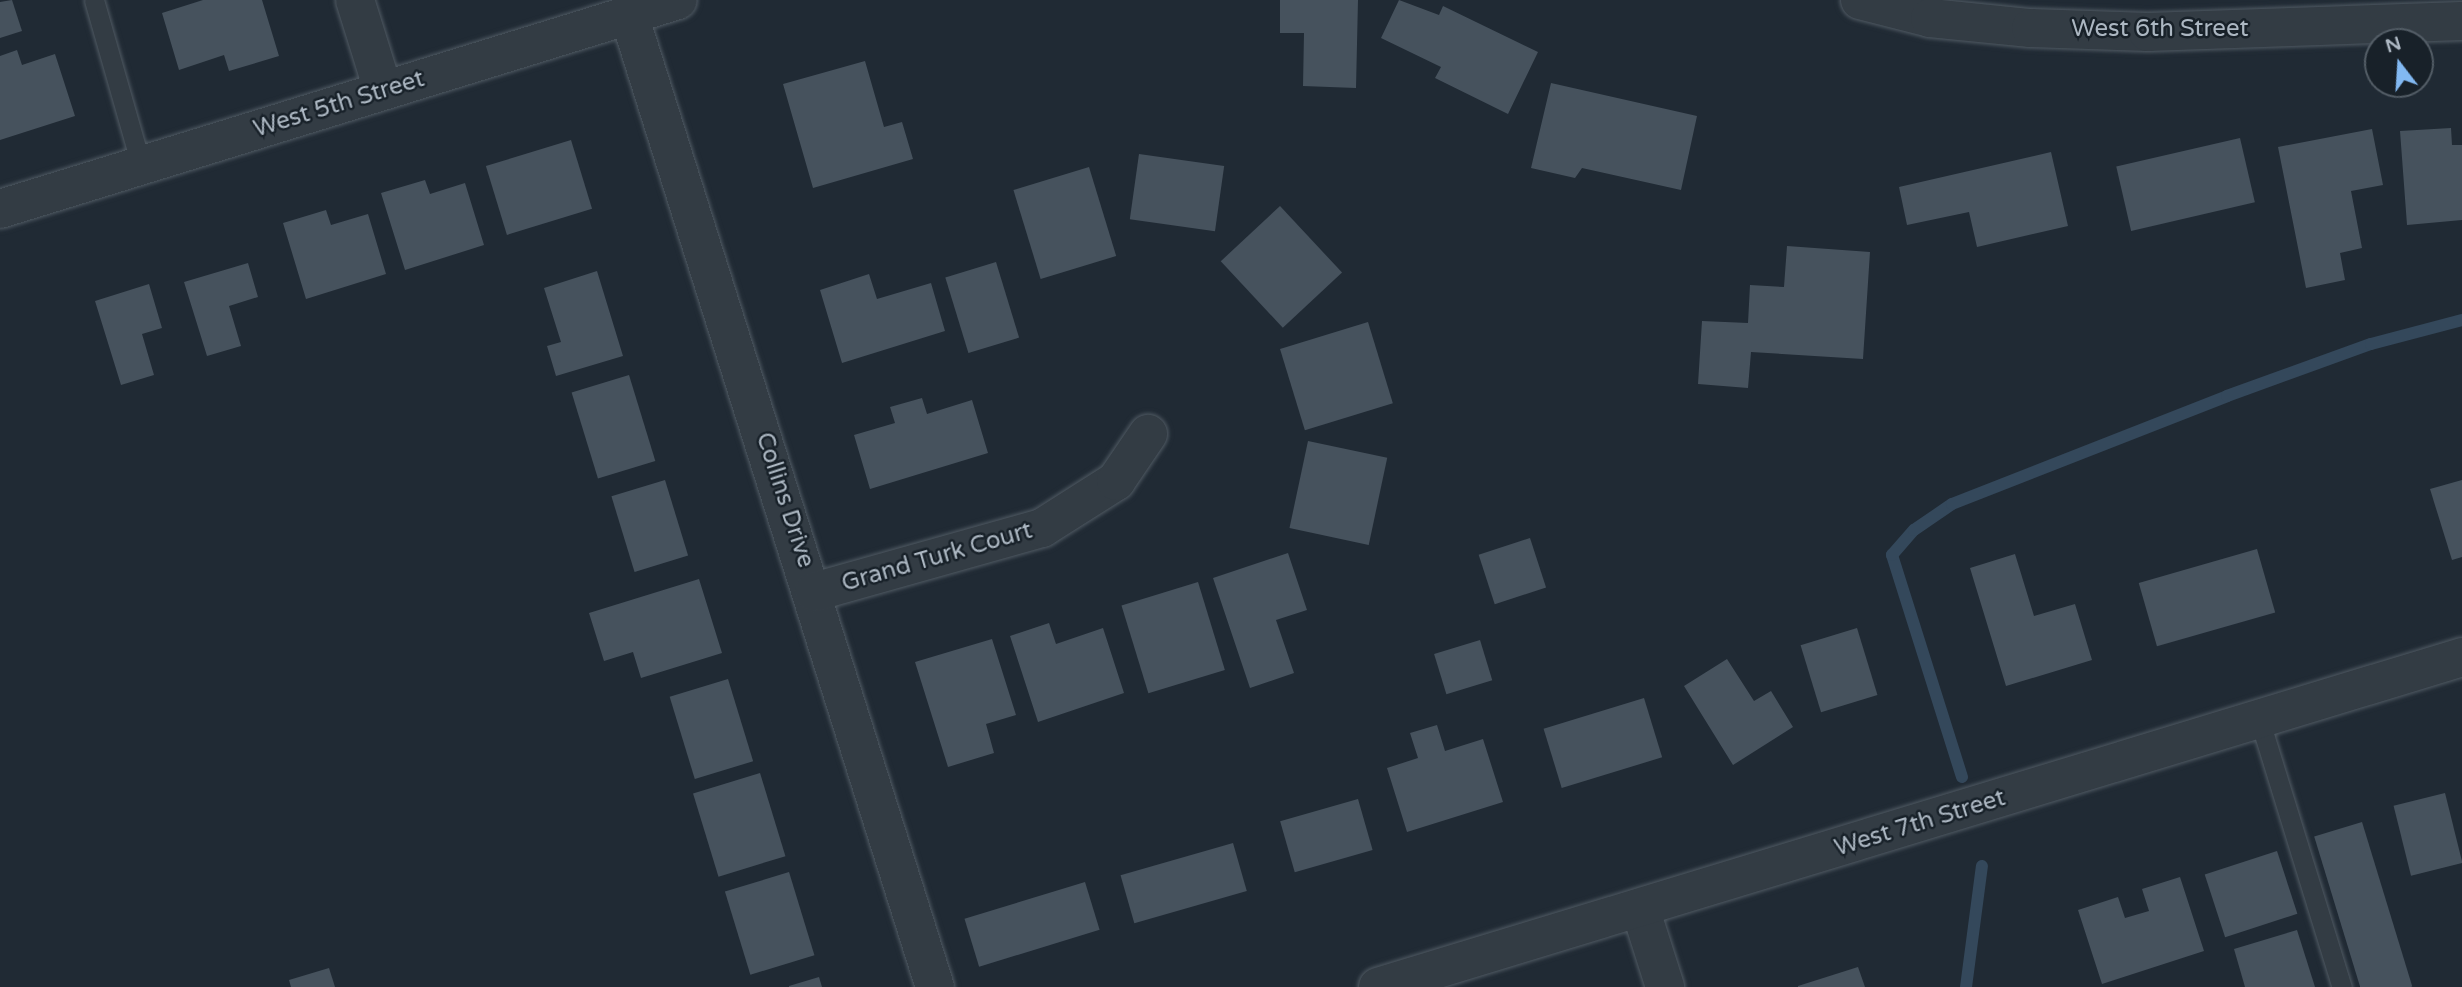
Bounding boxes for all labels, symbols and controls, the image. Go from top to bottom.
street label: West 6th Street [2071,15,2249,43]
north arrow [2364,28,2434,98]
text: N [2383,32,2404,58]
street label: West 5th Street [250,64,428,144]
street label: Collins Drive [750,429,820,571]
street label: Grand Turk Court [838,516,1036,598]
street label: West 7th Street [1831,783,2009,863]

